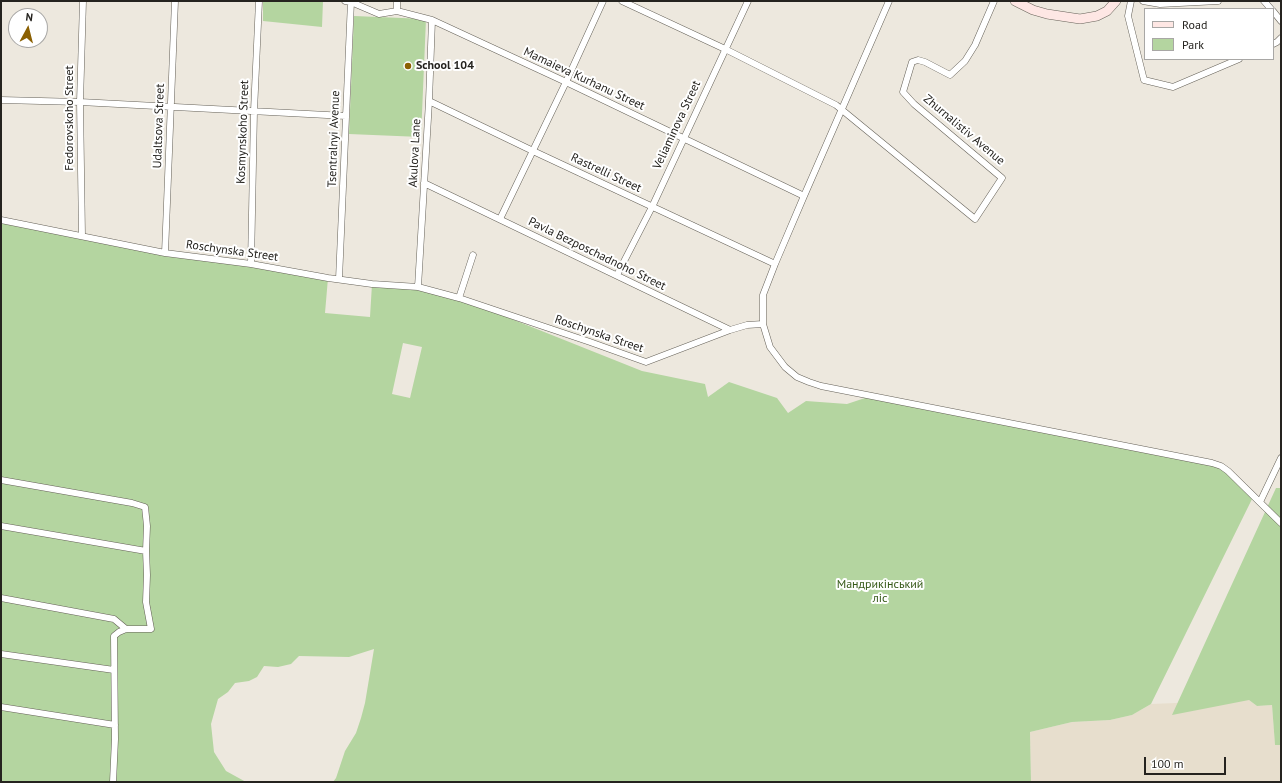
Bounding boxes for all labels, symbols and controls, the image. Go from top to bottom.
north arrow [8,8,48,48]
legend [1144,8,1274,60]
text: N [25,10,34,24]
text: Road [1182,17,1207,32]
text: Park [1182,37,1204,52]
street label: Mamaieva Kurhanu Street [521,45,647,113]
place label: School 104 [416,59,474,73]
marker: School 104 [403,61,413,71]
street label: Fedorovskoho Street [63,65,77,171]
street label: Veliaminova Street [650,78,704,172]
street label: Kosmynskoho Street [234,80,252,184]
street label: Udaltsova Street [150,83,168,169]
street label: Tsentralnyi Avenue [325,90,343,188]
street label: Zhurnalistiv Avenue [920,92,1008,168]
street label: Akulova Lane [406,118,424,188]
street label: Rastrelli Street [568,150,644,196]
street label: Pavla Bezposchadnoho Street [526,214,668,294]
street label: Roschynska Street [185,237,279,265]
street label: Roschynska Street [553,312,645,356]
park label: Мандрикінський ліс [837,578,923,606]
scale bar [1146,749,1228,775]
text: 100 m [1151,756,1184,771]

